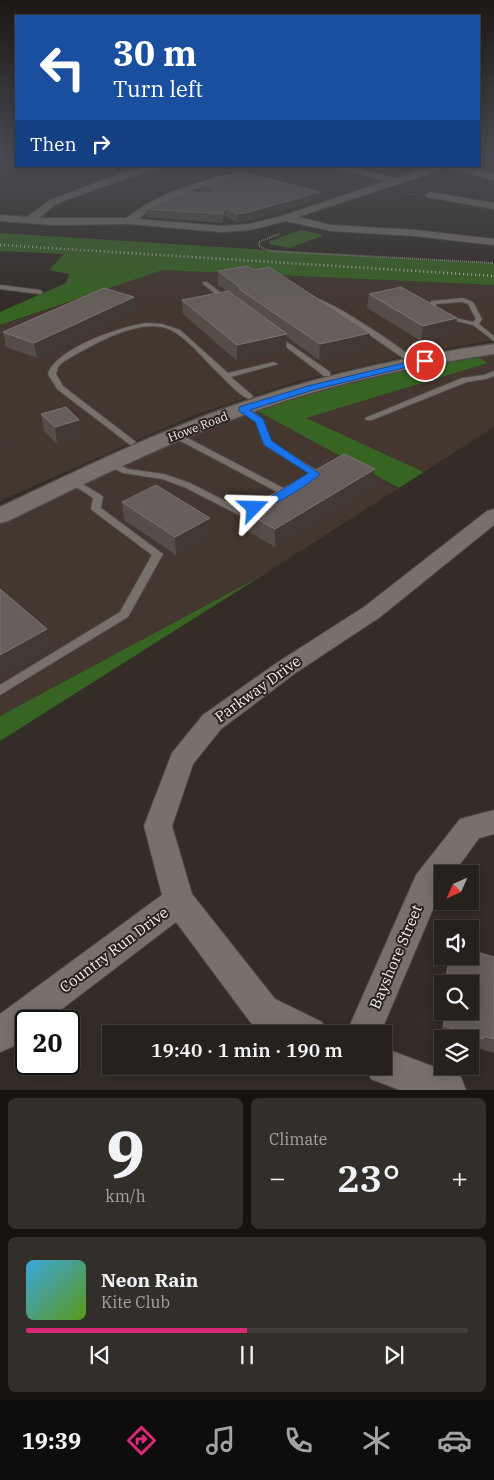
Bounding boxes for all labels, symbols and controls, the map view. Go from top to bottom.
text: 30 m [113,30,197,76]
icon: left [30,35,95,100]
text: Turn left [113,74,203,103]
icon: right [87,130,115,158]
text: Then [30,132,77,156]
pin [404,340,446,382]
icon: arrive [411,347,439,375]
street label: Howe Road [166,408,230,445]
position arrow [227,481,279,533]
street label: Parkway Drive [211,651,304,726]
north arrow [434,865,479,910]
map controls [434,865,479,1075]
street label: Bayshore Street [365,902,426,1012]
street label: Country Run Drive [56,903,172,997]
button: sound [434,920,479,965]
button: search [434,975,479,1020]
speed limit sign: 20 [15,1010,80,1075]
button: layers [434,1030,479,1075]
text: 19:40 · 1 min · 190 m [151,1038,343,1062]
text: 9 [106,1111,145,1196]
text: Climate [269,1129,327,1149]
text: 23° [337,1153,400,1202]
text: − [269,1159,286,1196]
text: + [451,1159,468,1196]
text: km/h [105,1186,146,1206]
text: Neon Rain [101,1268,198,1292]
text: Kite Club [101,1292,170,1312]
icon: previous [86,1341,114,1369]
icon: pause [233,1341,261,1369]
icon: next [380,1341,408,1369]
icon: directions [124,1423,159,1458]
icon: music [203,1423,238,1458]
icon: phone [281,1423,316,1458]
icon: climate [359,1423,394,1458]
icon: car [437,1423,472,1458]
text: 19:39 [22,1426,81,1455]

